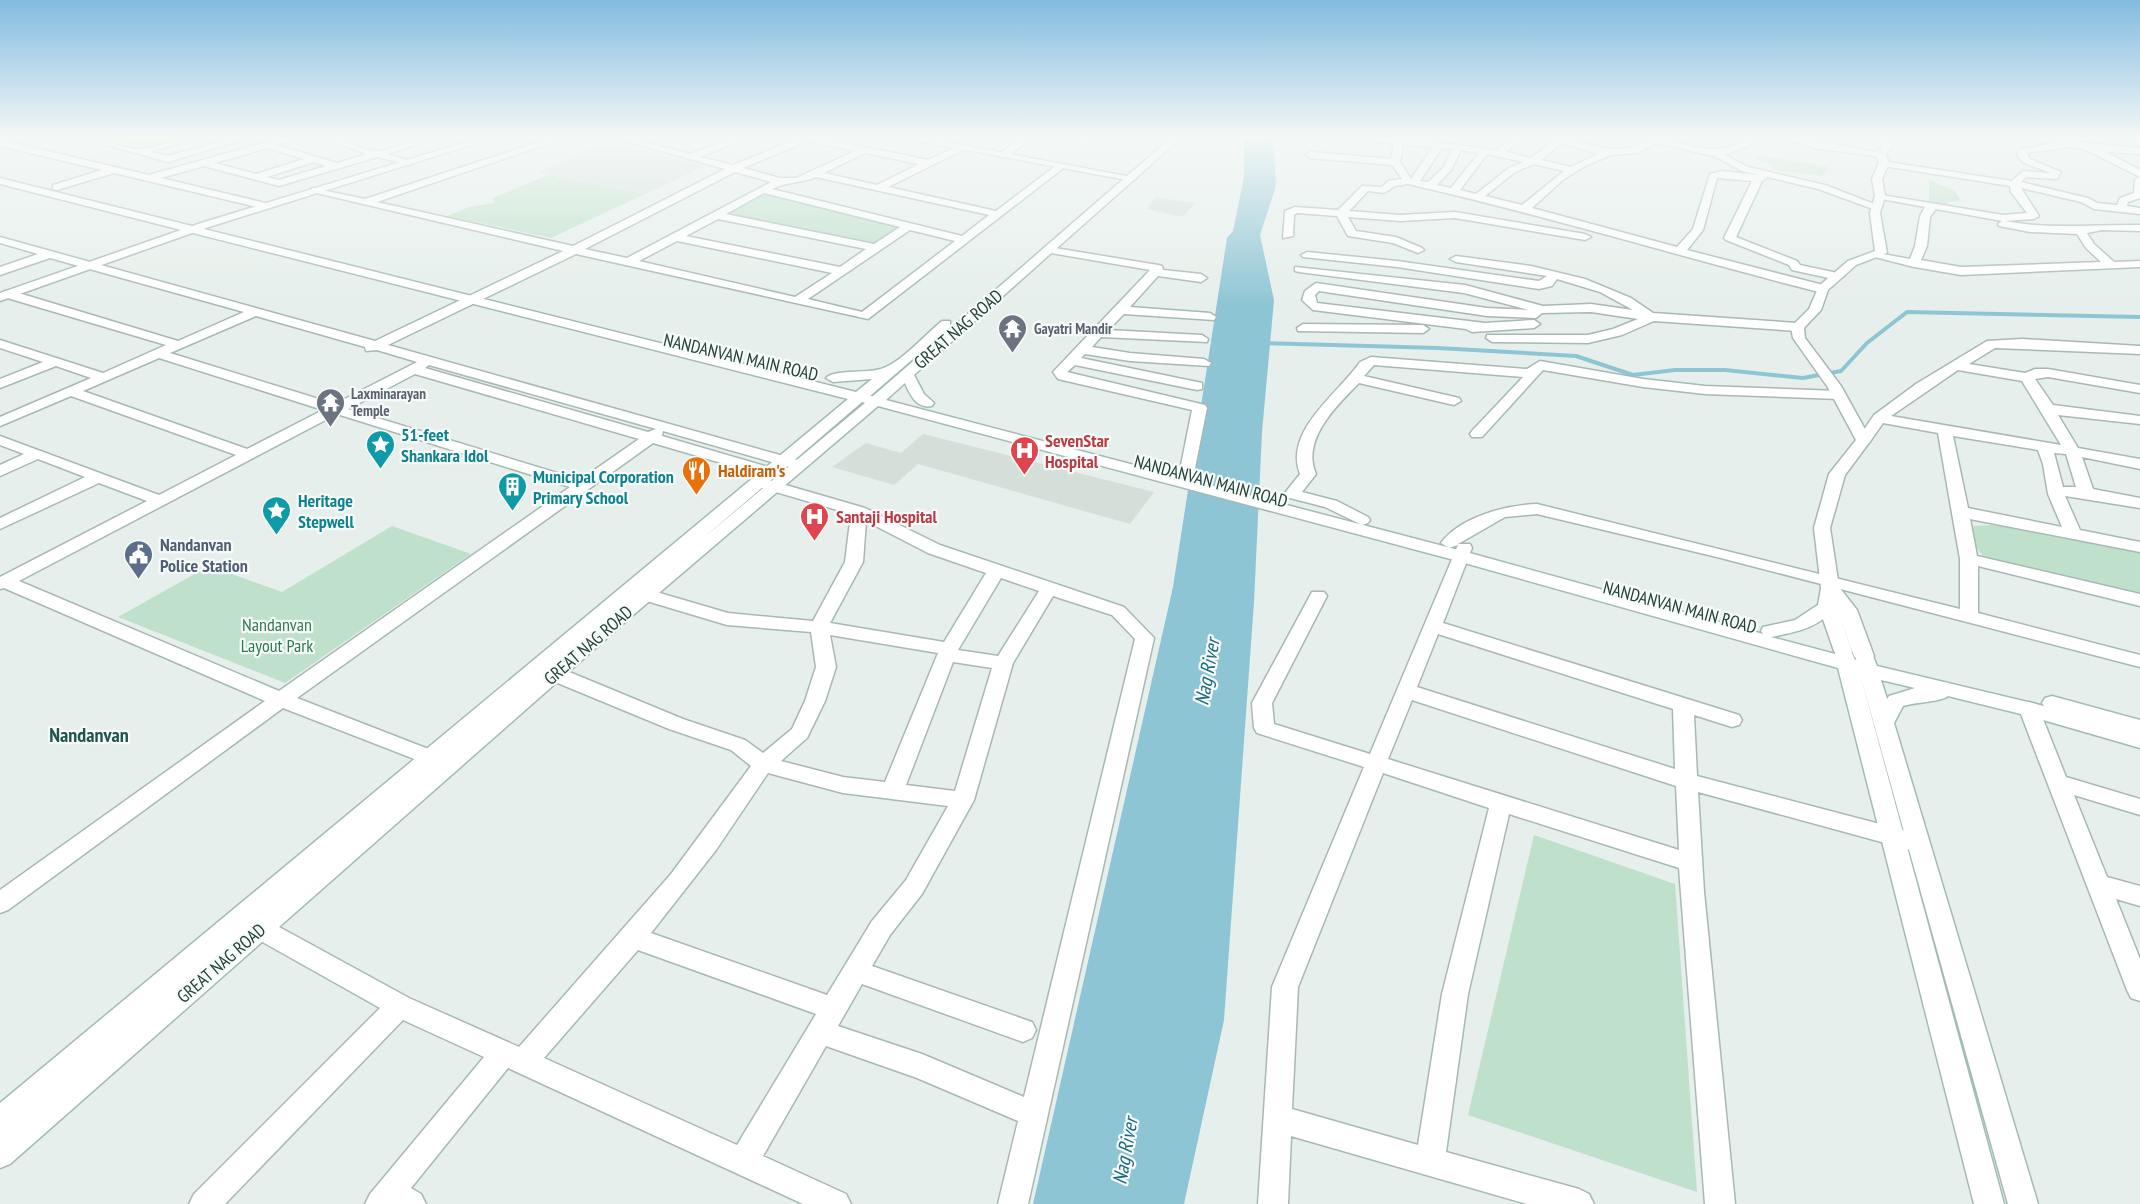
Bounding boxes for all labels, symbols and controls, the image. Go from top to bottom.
street label: GREAT NAG ROAD [909,284,1007,374]
temple icon: Gayatri Mandir [997,312,1029,354]
place label: Gayatri Mandir [1034,319,1113,338]
street label: NANDANVAN MAIN ROAD [661,328,821,386]
place label: Laxminarayan Temple [351,384,426,420]
temple icon: Laxminarayan Temple [314,386,346,428]
place label: 51-feet Shankara Idol [401,423,489,467]
place icon: 51-feet Shankara Idol [364,428,396,470]
place label: SevenStar Hospital [1045,429,1110,473]
hospital icon: SevenStar Hospital [1008,434,1040,476]
street label: NANDANVAN MAIN ROAD [1132,449,1290,513]
restaurant icon: Haldiram's [681,454,713,496]
place label: Haldiram's [718,459,785,482]
place label: Municipal Corporation Primary School [533,465,674,509]
building icon: Municipal Corporation Primary School [496,470,528,512]
place label: Heritage Stepwell [298,489,354,533]
place icon: Heritage Stepwell [261,494,293,536]
hospital icon: Santaji Hospital [799,500,831,542]
place label: Santaji Hospital [836,505,938,528]
place label: Nandanvan Police Station [160,533,248,577]
public building icon: Nandanvan Police Station [123,538,155,580]
street label: NANDANVAN MAIN ROAD [1601,575,1759,639]
street label: GREAT NAG ROAD [539,600,637,690]
park label: Nandanvan Layout Park [241,613,313,657]
water label: Nag River [1188,634,1226,707]
district label: Nandanvan [49,722,129,748]
street label: GREAT NAG ROAD [172,918,270,1008]
water label: Nag River [1106,1113,1144,1186]

